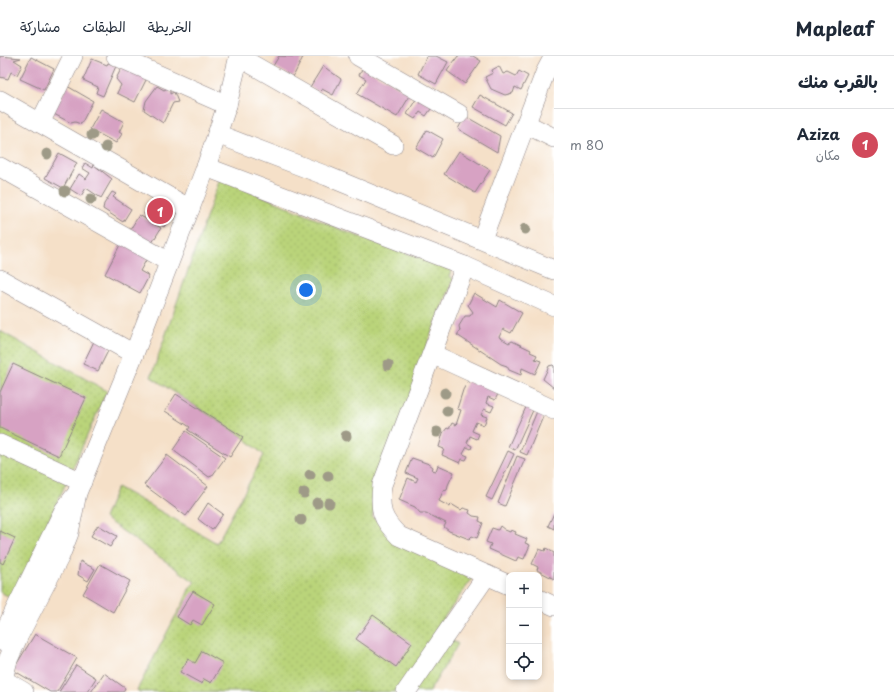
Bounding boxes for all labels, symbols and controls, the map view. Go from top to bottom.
text: Mapleaf [796,14,874,42]
text: مشاركة [20,16,60,37]
text: الطبقات [82,16,126,37]
text: الخريطة [148,16,191,37]
text: بالقرب منك [798,68,878,94]
text: Aziza [797,122,840,145]
text: 80 m [570,135,604,154]
text: 1 [862,135,868,154]
text: مكان [816,145,840,164]
pin: 1 [147,196,173,226]
your location [296,280,316,300]
map controls [506,572,542,680]
button: + [506,572,542,608]
button: − [506,608,542,644]
button: locate [506,644,542,680]

